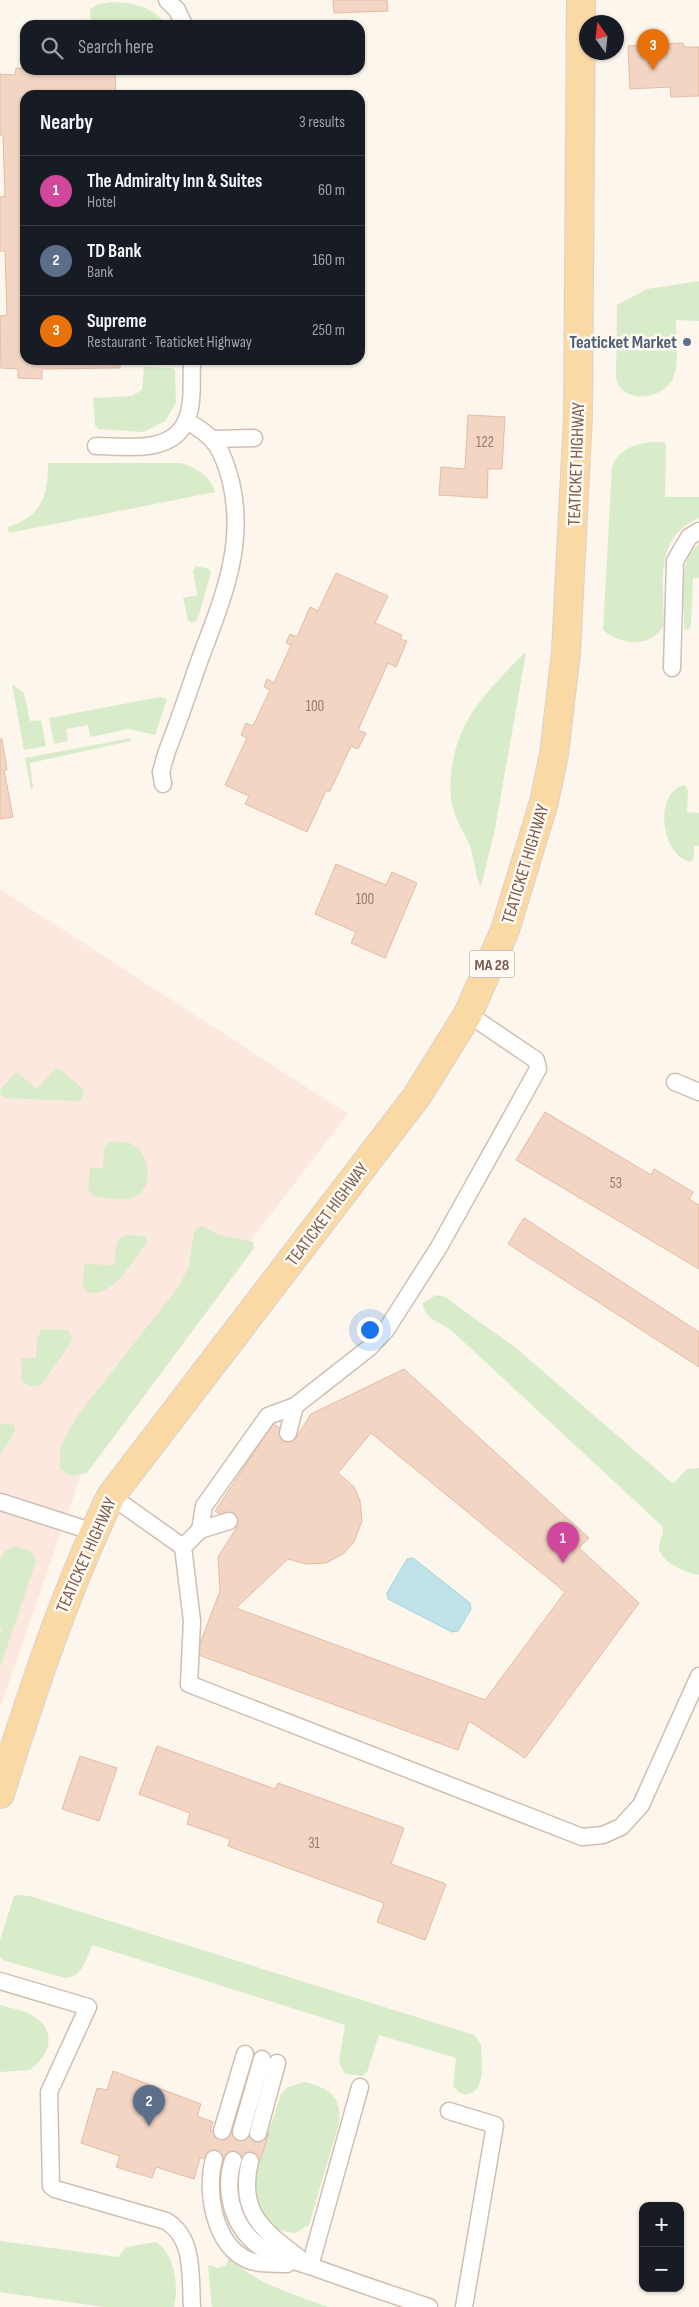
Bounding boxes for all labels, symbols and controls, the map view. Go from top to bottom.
north arrow [579,15,624,60]
search box [20,20,365,75]
pin: 3 [637,29,669,70]
icon: search [38,34,66,62]
text: Search here [78,36,154,59]
text: Nearby [40,110,93,135]
text: 3 results [299,113,345,132]
text: The Admiralty Inn & Suites [87,170,262,193]
text: 1 [53,181,59,200]
text: 60 m [318,181,345,200]
text: Hotel [87,193,116,212]
text: TD Bank [87,240,141,263]
text: 2 [52,251,60,270]
text: 160 m [312,251,345,270]
text: Bank [87,263,113,282]
text: Supreme [87,310,147,333]
text: 3 [52,321,60,340]
text: 250 m [312,321,345,340]
place label: Teaticket Market [569,332,677,353]
text: Restaurant · Teaticket Highway [87,333,252,352]
marker: Teaticket Market [681,336,693,348]
street label: TEATICKET HIGHWAY [564,401,589,526]
house number: 122 [476,433,494,452]
house number: 100 [306,697,324,716]
street label: TEATICKET HIGHWAY [497,802,554,926]
house number: 100 [356,890,374,909]
road number: MA 28 [470,951,514,978]
street label: TEATICKET HIGHWAY [282,1158,373,1270]
house number: 53 [610,1174,622,1193]
your location [357,1317,383,1343]
street label: TEATICKET HIGHWAY [52,1494,121,1616]
pin: 1 [547,1522,579,1563]
house number: 31 [308,1834,321,1853]
pin: 2 [133,2085,165,2126]
map controls [639,2202,684,2292]
button: + [639,2202,684,2247]
button: − [639,2247,684,2292]

